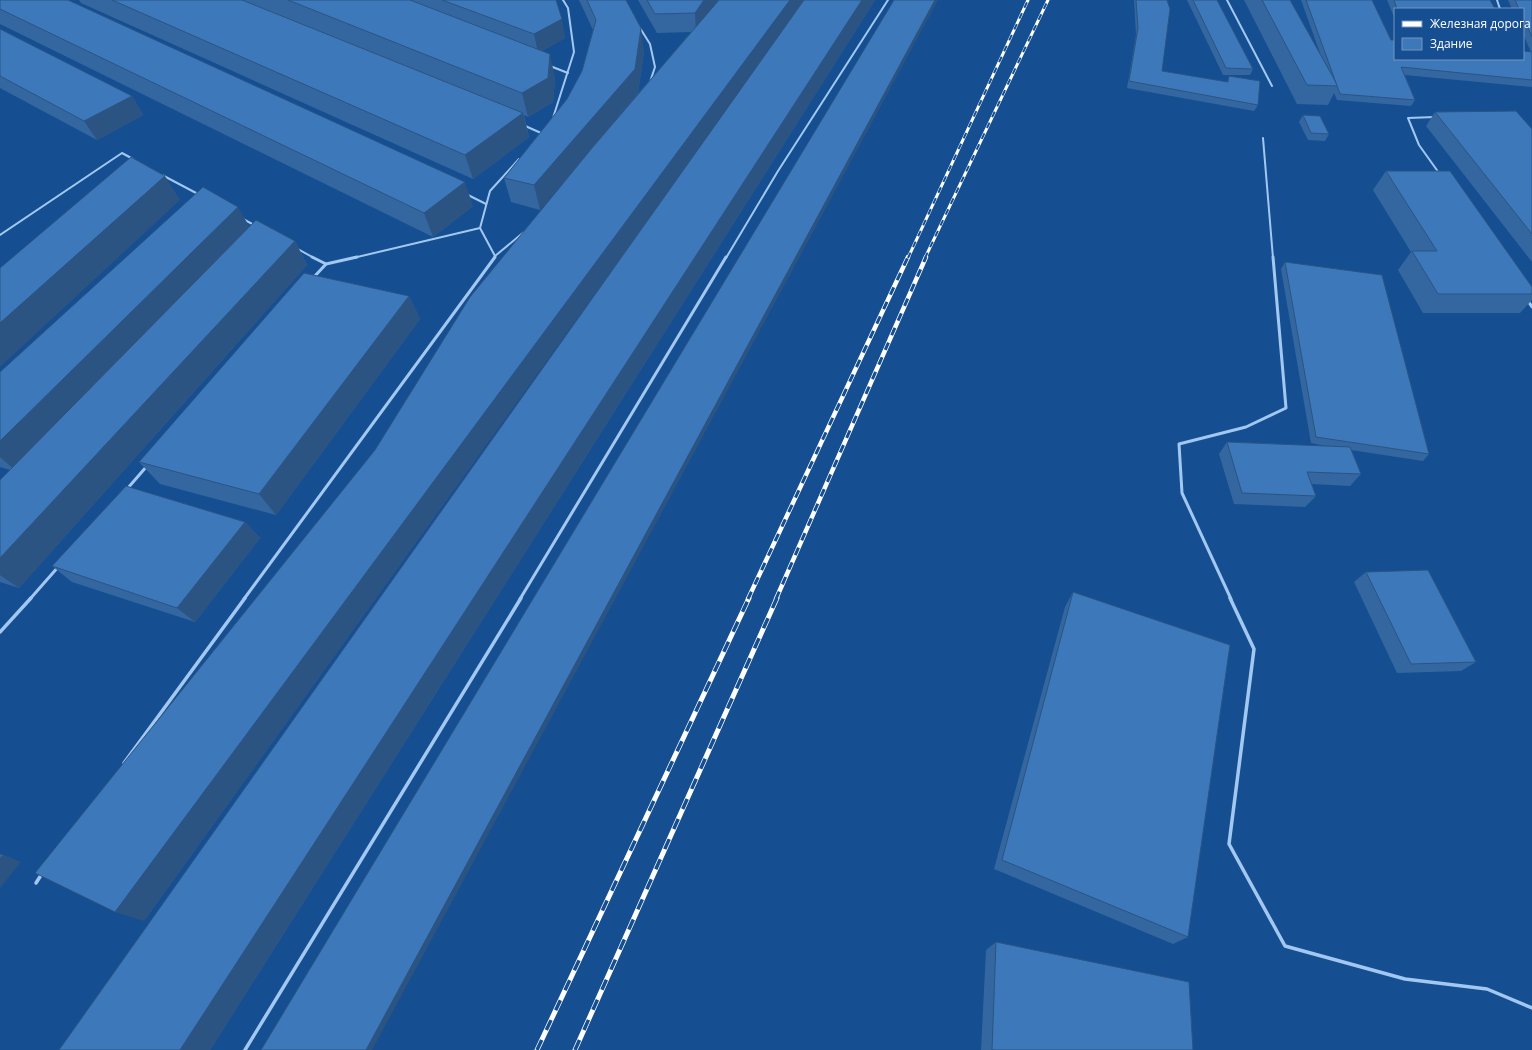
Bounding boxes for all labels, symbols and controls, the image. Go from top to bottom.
legend [1394,8,1524,60]
text: Железная дорога [1430,15,1531,32]
text: Здание [1430,35,1473,52]

